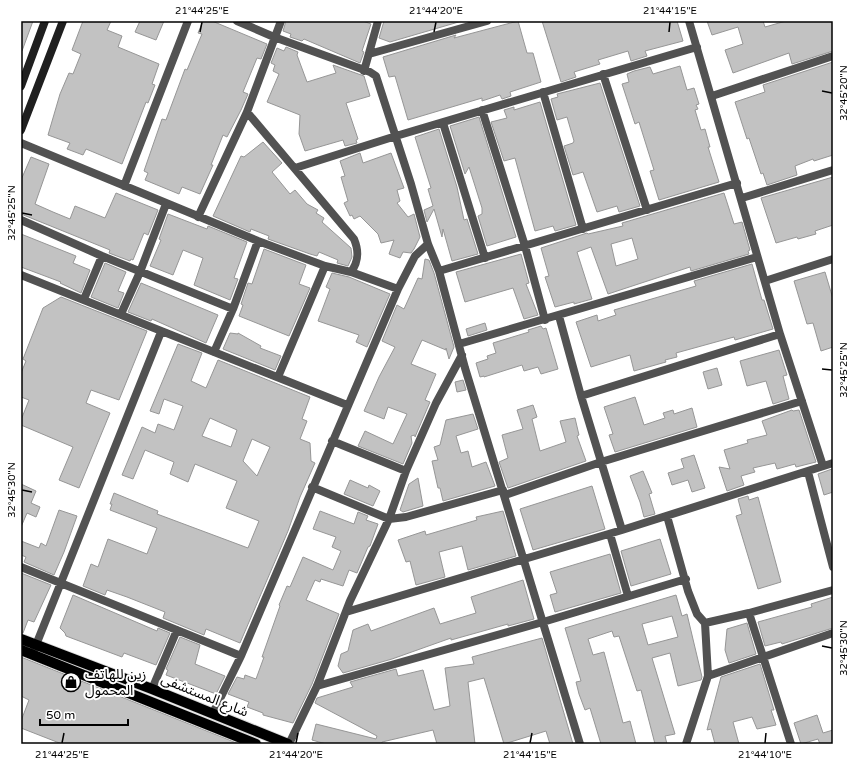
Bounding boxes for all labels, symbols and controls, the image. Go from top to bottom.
text: 21°44'25"E [175,5,229,17]
text: 21°44'20"E [409,5,463,17]
text: 21°44'15"E [643,5,697,17]
text: 32°45'20"N [838,65,850,121]
text: 32°45'25"N [6,185,18,241]
text: 32°45'25"N [838,342,850,398]
text: 32°45'30"N [6,462,18,518]
text: 32°45'30"N [838,620,850,676]
place label: زين للهاتف المحمول [85,666,146,699]
street label: شارع المستشفى [158,670,251,722]
shop icon: زين للهاتف المحمول [60,671,82,693]
scale bar [40,701,128,727]
text: 50 m [46,708,75,722]
text: 21°44'25"E [35,749,89,761]
text: 21°44'20"E [269,749,323,761]
text: 21°44'15"E [503,749,557,761]
text: 21°44'10"E [738,749,792,761]

